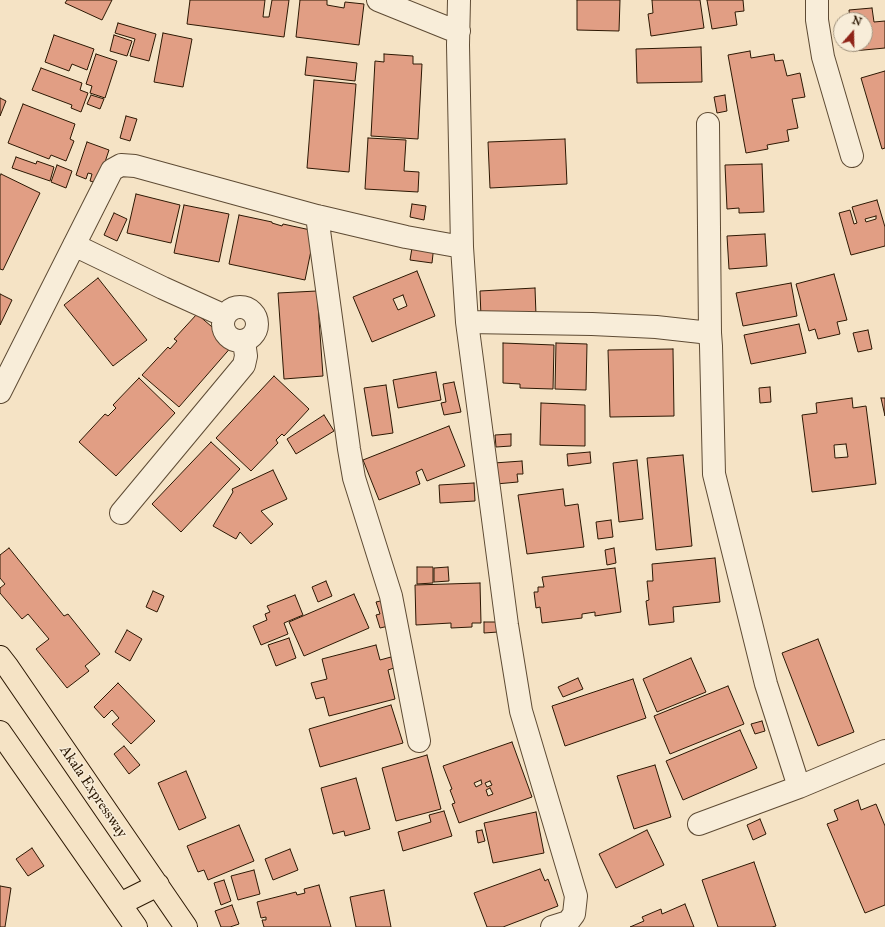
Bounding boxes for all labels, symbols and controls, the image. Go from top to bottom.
north arrow [833,12,873,52]
text: N [850,13,864,29]
street label: Akala Expressway [55,742,131,842]

